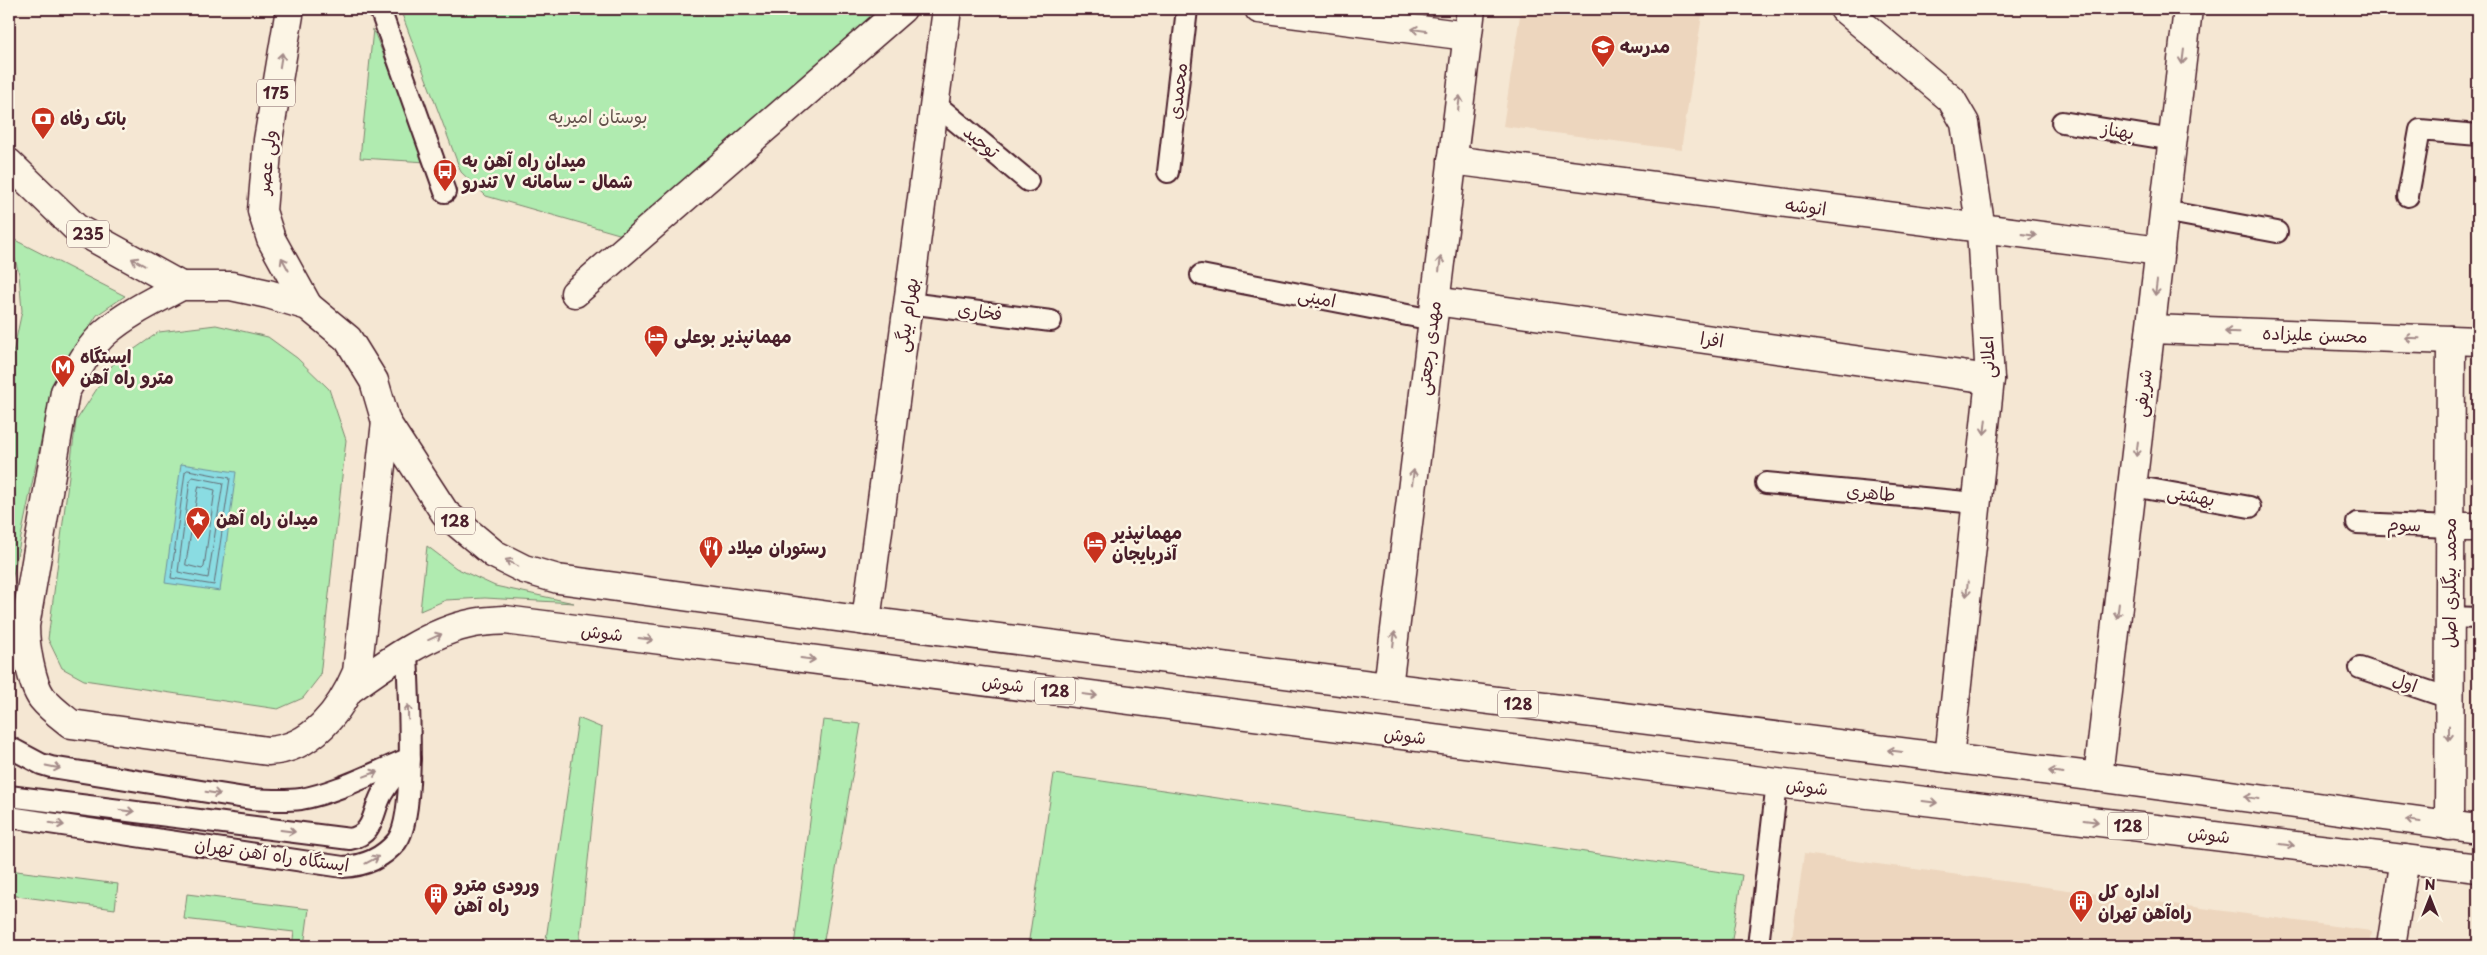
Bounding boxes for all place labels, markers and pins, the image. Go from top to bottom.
place label: مدرسه [1620,32,1670,59]
school or university icon: مدرسه [1590,34,1616,68]
place label: بانک رفاه [60,104,126,131]
bank icon: بانک رفاه [30,106,56,140]
place label: میدان راه آهن به شمال - سامانه ۷ تندرو [461,146,633,194]
bus stop icon: میدان راه آهن به شمال - سامانه ۷ تندرو [432,158,458,192]
place label: مهمانپذیر بوعلی [674,322,792,349]
hotel icon: مهمانپذیر بوعلی [643,324,669,358]
place label: ایستگاه مترو راه آهن [80,342,174,390]
metro station icon: ایستگاه مترو راه آهن [50,354,76,388]
place label: میدان راه آهن [216,504,318,531]
place icon: میدان راه آهن [185,506,211,540]
place label: مهمانپذیر آذربایجان [1110,518,1182,566]
hotel icon: مهمانپذیر آذربایجان [1082,530,1108,564]
place label: رستوران میلاد [728,533,826,560]
restaurant icon: رستوران میلاد [698,535,724,569]
place label: ورودی مترو راه آهن [452,870,539,918]
place label: اداره کل راه‌آهن تهران [2098,877,2192,925]
building icon: ورودی مترو راه آهن [423,882,449,916]
building icon: اداره کل راه‌آهن تهران [2068,889,2094,923]

